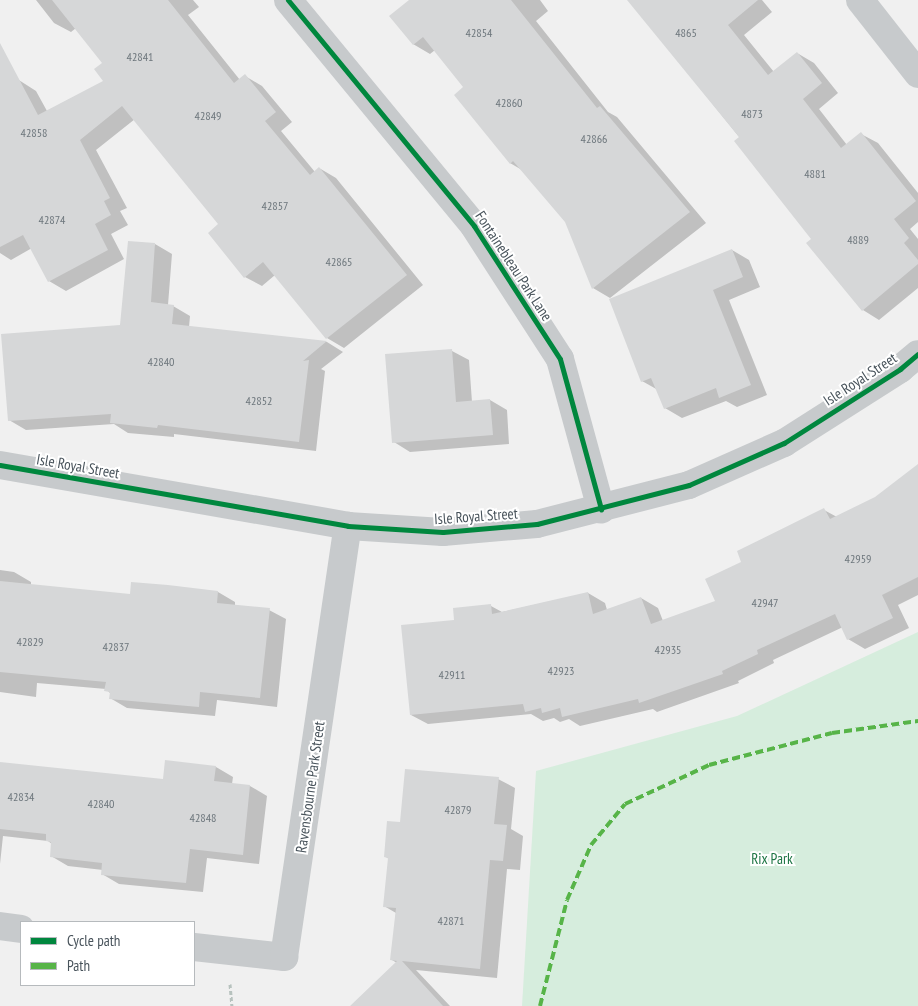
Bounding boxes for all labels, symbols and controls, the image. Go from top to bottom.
house number: 42854 [466,26,492,40]
house number: 4865 [675,26,697,40]
house number: 42841 [127,50,153,64]
house number: 42860 [496,96,522,110]
house number: 4873 [741,107,763,121]
house number: 42849 [195,109,221,123]
house number: 42858 [21,126,47,140]
house number: 42866 [581,132,607,146]
house number: 4881 [804,167,826,181]
house number: 42857 [262,199,288,213]
street label: Fontainebleau Park Lane [472,208,556,324]
house number: 42874 [39,213,65,227]
house number: 4889 [847,233,869,247]
house number: 42865 [326,255,352,269]
street label: Isle Royal Street [820,349,900,409]
house number: 42840 [148,355,174,369]
house number: 42852 [246,394,272,408]
street label: Isle Royal Street [35,450,121,482]
street label: Isle Royal Street [434,504,518,528]
house number: 42959 [845,552,871,566]
house number: 42947 [752,596,778,610]
house number: 42829 [17,635,43,649]
house number: 42837 [103,640,129,654]
house number: 42935 [655,643,681,657]
house number: 42923 [548,664,574,678]
house number: 42911 [439,668,465,682]
street label: Ravensbourne Park Street [292,720,328,854]
house number: 42834 [8,790,34,804]
house number: 42840 [88,797,114,811]
house number: 42879 [445,803,471,817]
house number: 42848 [190,811,216,825]
park label: Rix Park [751,850,793,868]
house number: 42871 [438,914,464,928]
legend [20,921,195,986]
text: Cycle path [67,931,120,950]
text: Path [67,956,90,975]

